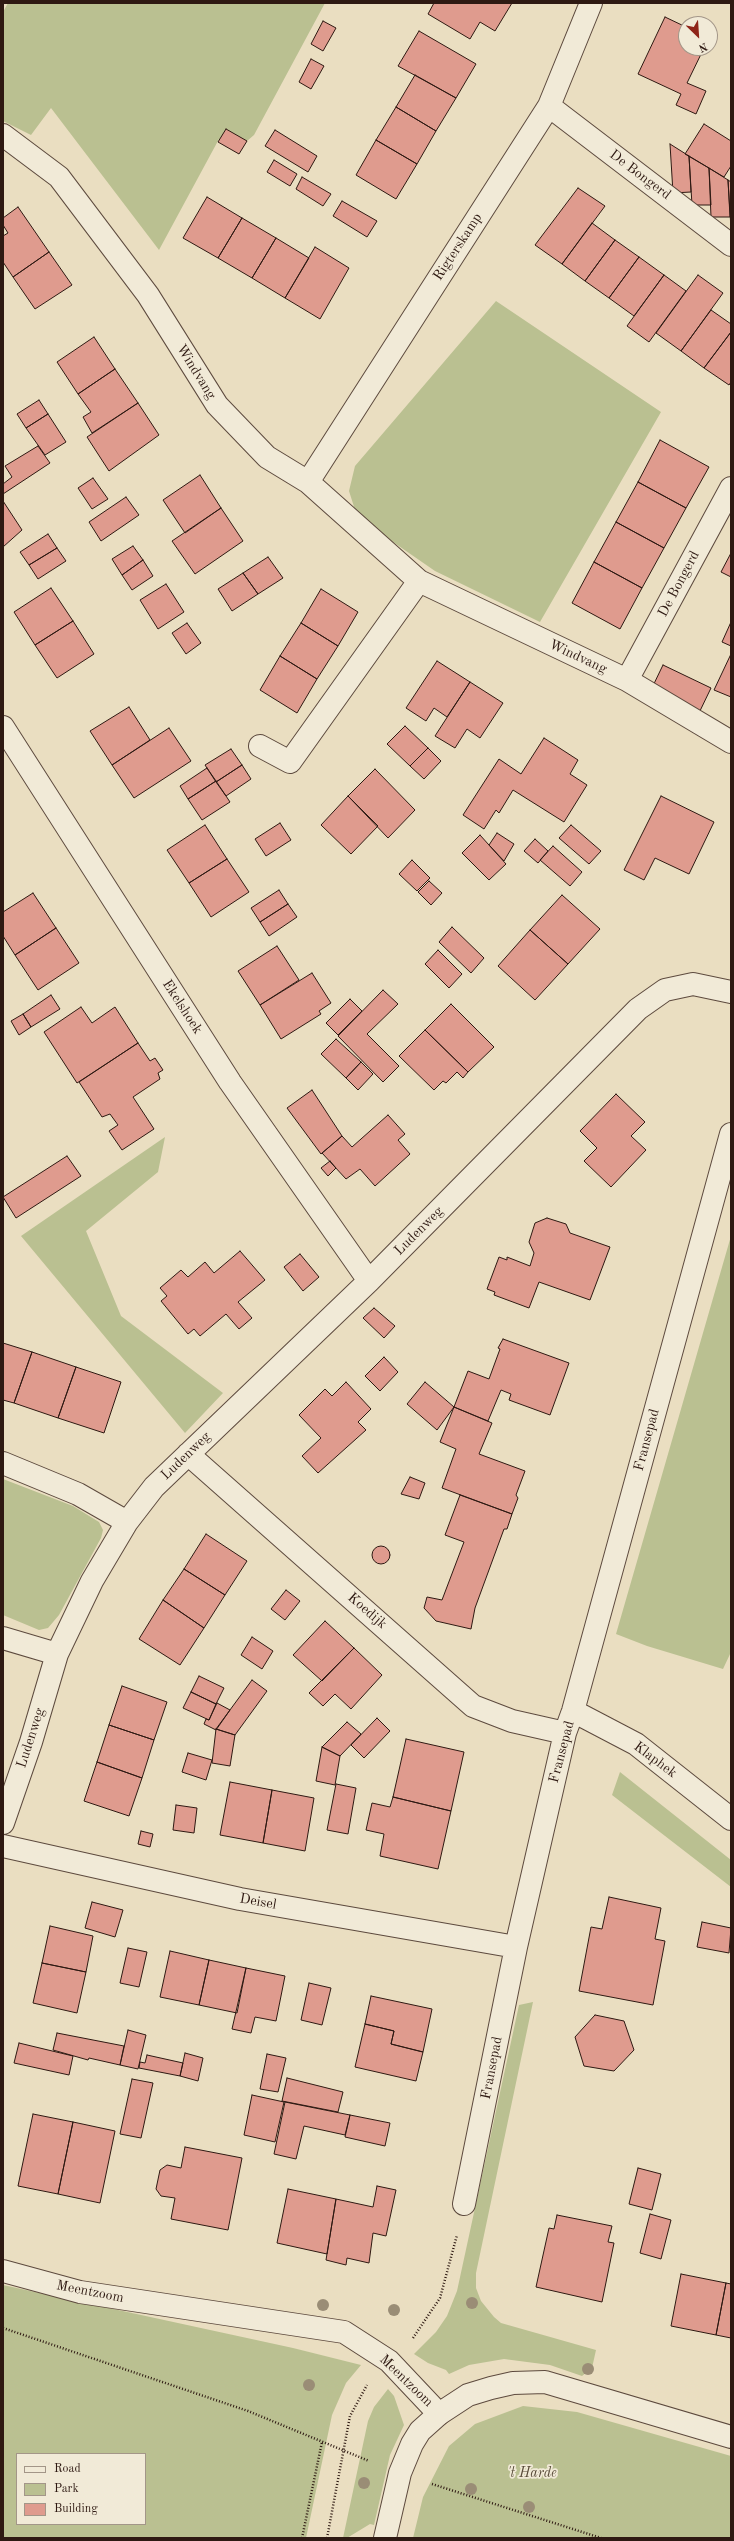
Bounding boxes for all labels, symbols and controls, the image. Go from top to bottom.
north arrow [678,16,718,56]
text: N [697,40,709,53]
street label: De Bongerd [606,146,674,204]
street label: Rigterskamp [430,210,486,284]
street label: Windvang [172,341,220,403]
street label: De Bongerd [655,548,703,620]
street label: Windvang [546,636,610,678]
street label: Ekelshoek [158,977,206,1037]
street label: Ludenweg [391,1203,447,1259]
street label: Fransepad [631,1407,663,1473]
street label: Ludenweg [158,1428,214,1484]
street label: Koedijk [344,1589,390,1633]
street label: Ludenweg [13,1706,49,1770]
street label: Fransepad [546,1719,578,1785]
street label: Klaphek [630,1738,680,1782]
street label: Deisel [238,1890,278,1914]
street label: Fransepad [478,2035,506,2101]
street label: Meentzoom [55,2277,125,2307]
street label: Meentzoom [376,2351,436,2411]
legend [16,2453,146,2525]
text: Road [54,2463,81,2475]
park label: 't Harde [507,2465,557,2481]
text: Park [54,2483,79,2495]
text: Building [54,2503,98,2515]

